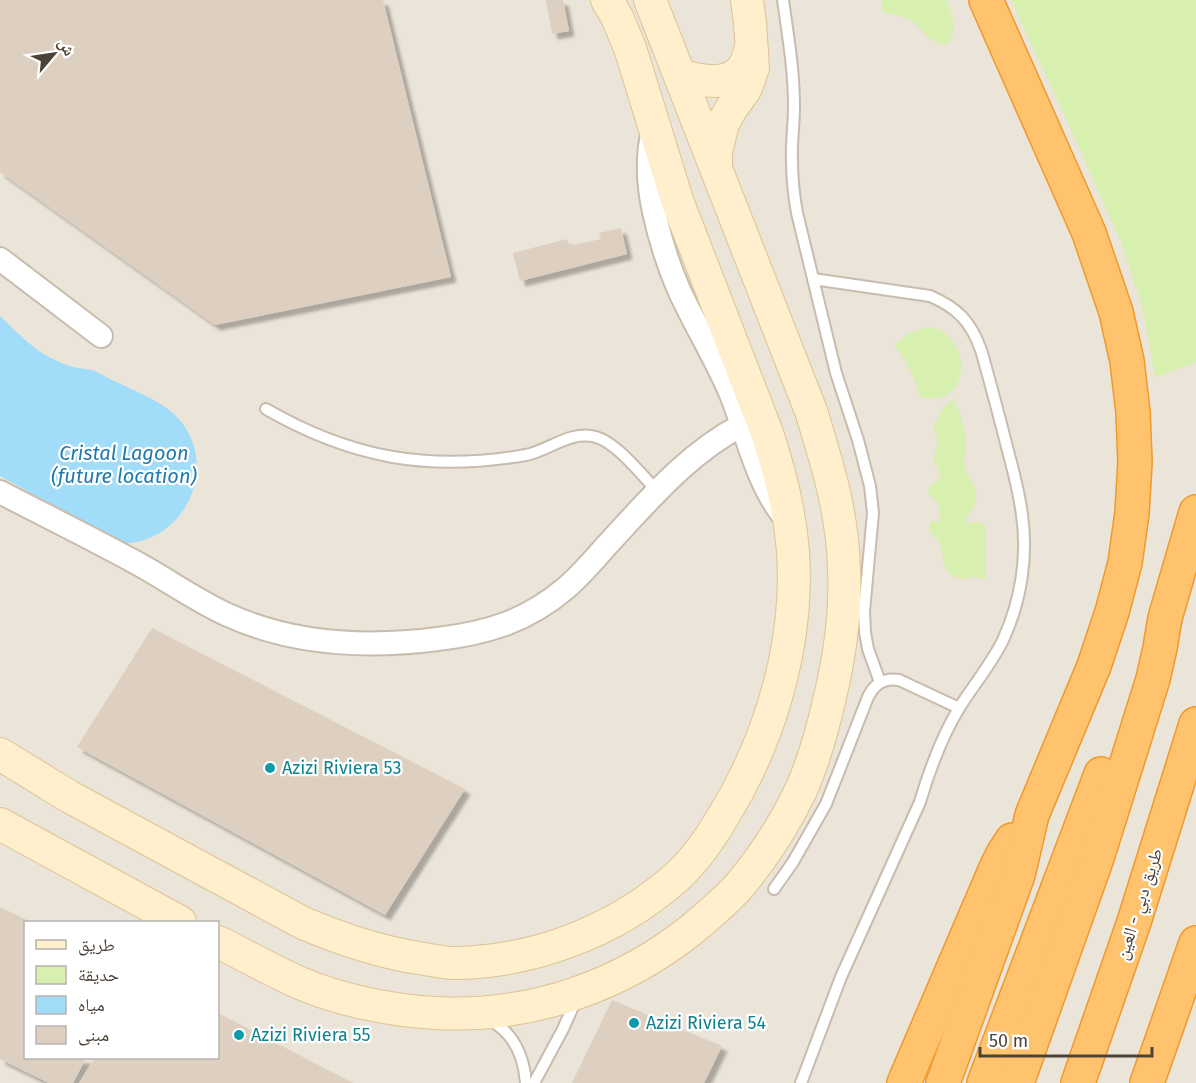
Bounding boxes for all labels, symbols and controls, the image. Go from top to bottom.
north arrow [24,24,84,84]
text: ش [54,35,79,59]
water label: Cristal Lagoon (future location) [51,441,197,488]
place label: Azizi Riviera 53 [282,757,401,779]
marker: Azizi Riviera 53 [263,761,277,775]
street label: طريق دبي - العين [1111,846,1171,964]
legend [24,921,219,1059]
text: طريق [78,934,115,956]
text: حديقة [78,964,119,986]
text: مياه [78,994,105,1016]
place label: Azizi Riviera 54 [646,1012,767,1034]
marker: Azizi Riviera 54 [627,1016,641,1030]
scale bar [980,1020,1152,1058]
text: مبنى [78,1024,109,1046]
place label: Azizi Riviera 55 [251,1024,371,1046]
marker: Azizi Riviera 55 [232,1028,246,1042]
text: 50 m [989,1030,1028,1052]

